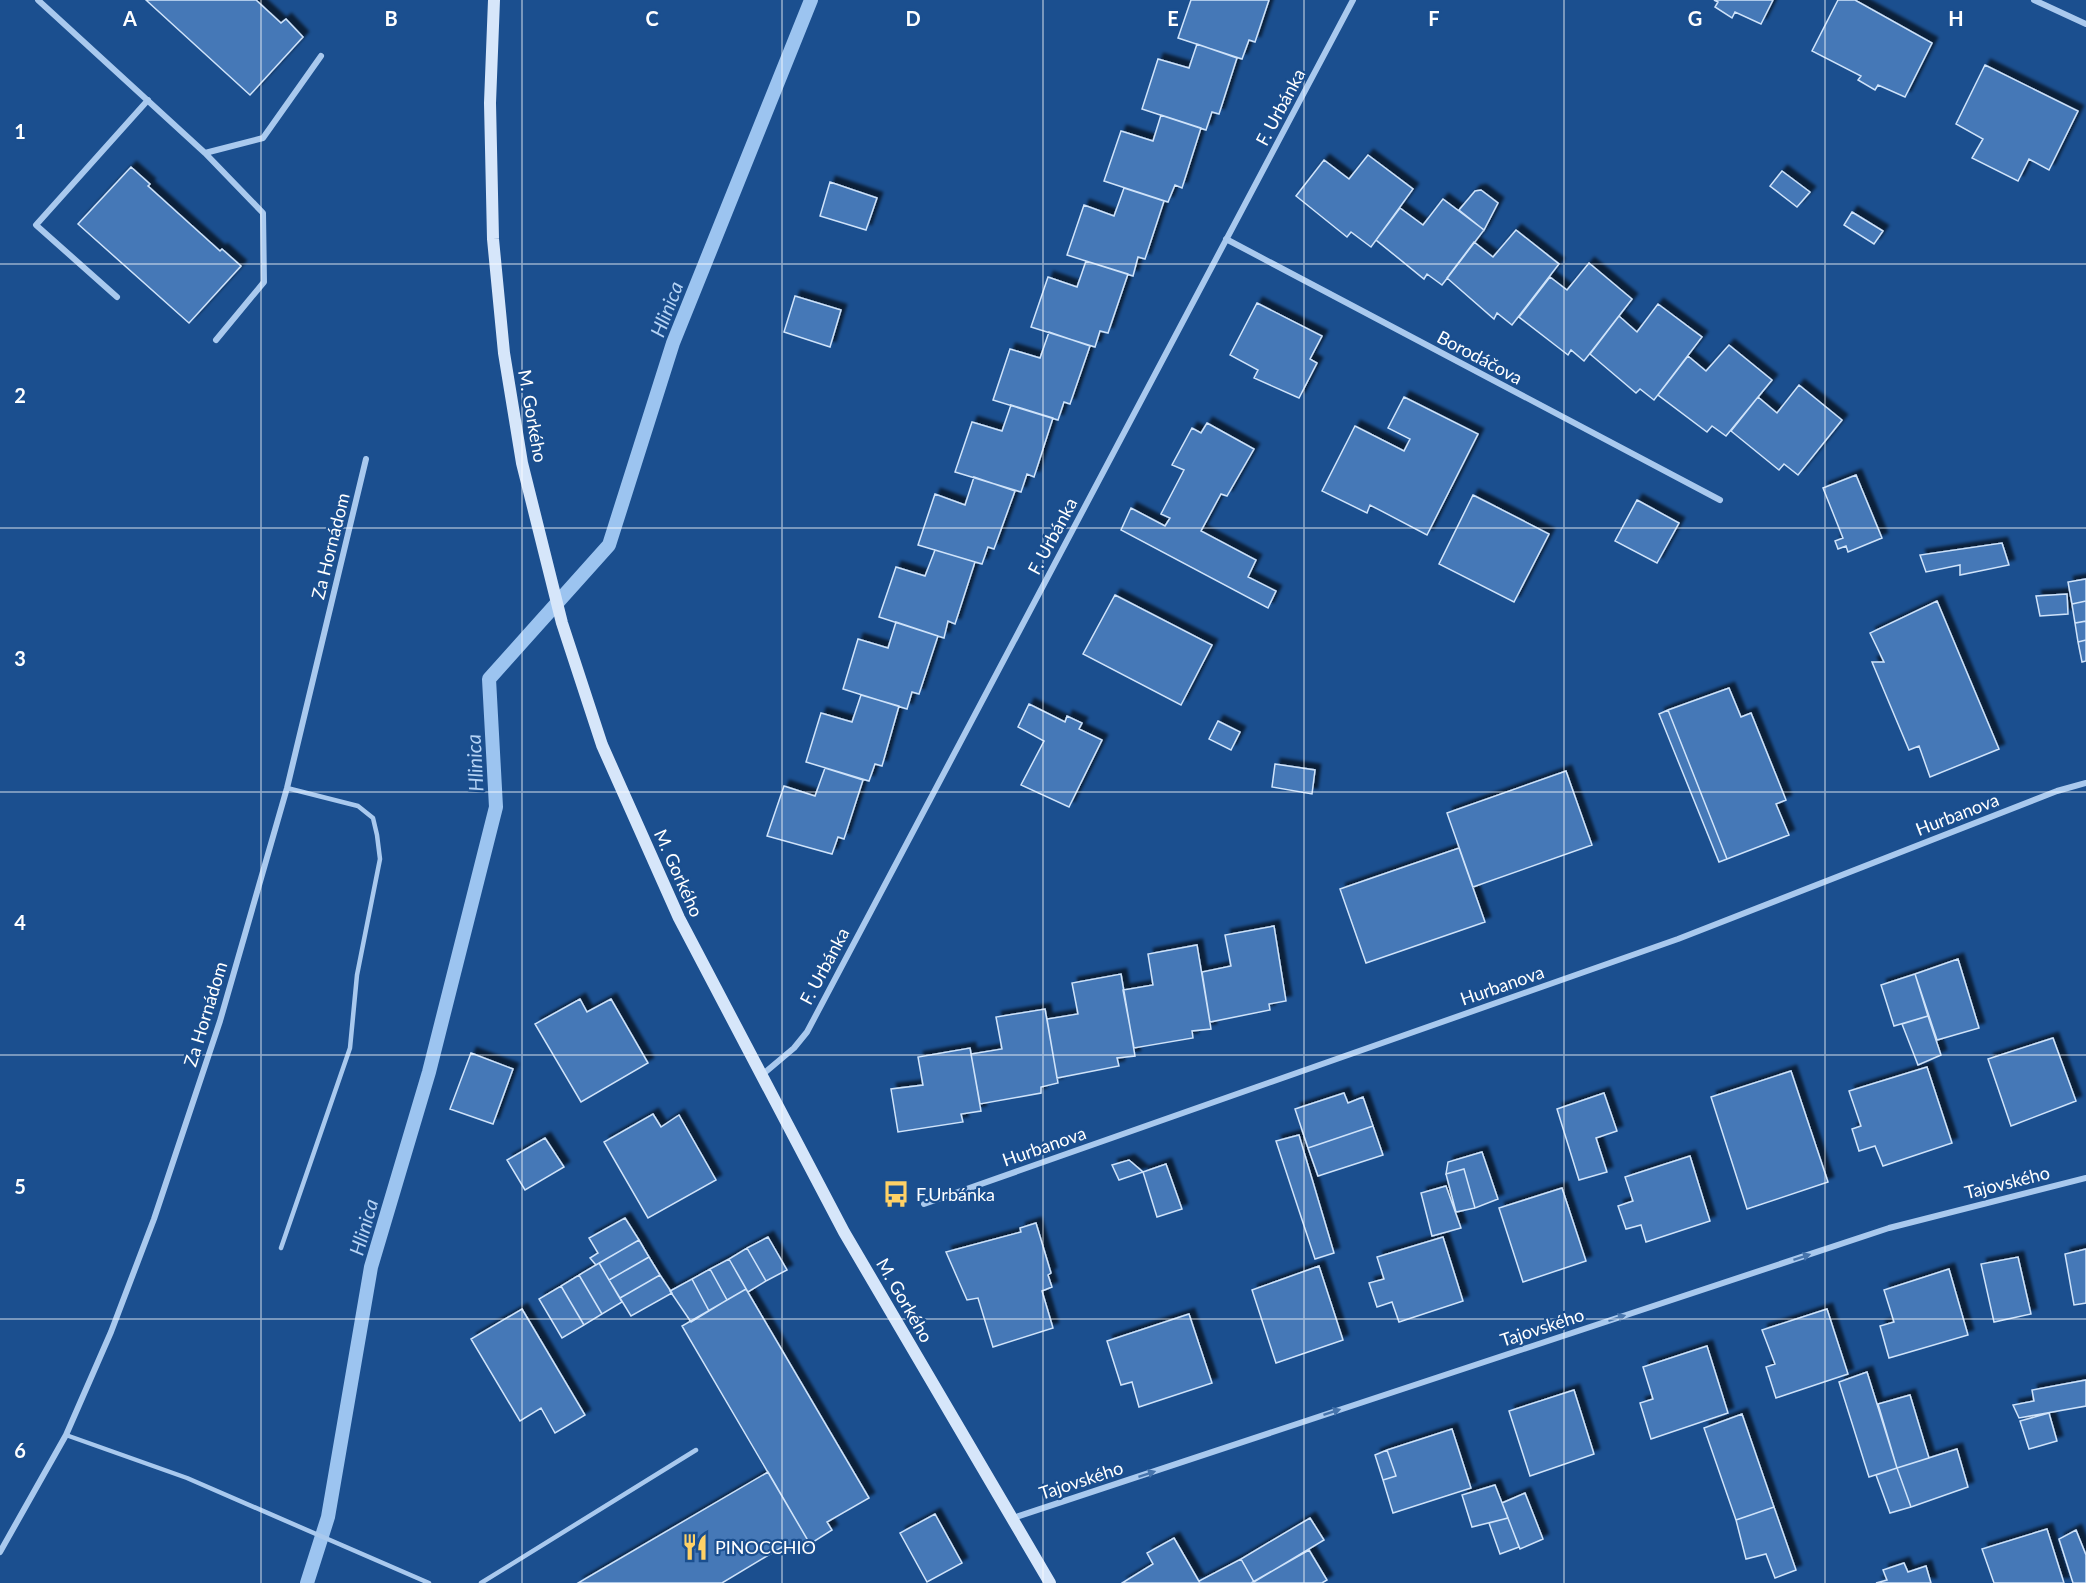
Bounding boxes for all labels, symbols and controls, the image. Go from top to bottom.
text: A [122,6,137,30]
text: B [384,6,398,30]
text: C [645,6,659,30]
text: D [905,6,921,30]
text: E [1167,6,1179,30]
text: F [1428,6,1440,30]
text: G [1688,6,1702,30]
text: H [1948,6,1964,30]
street label: F. Urbánka [1251,65,1309,149]
text: 1 [14,119,26,143]
water label: Hlinica [644,278,688,340]
street label: Borodáčova [1434,325,1526,389]
street label: M. Gorkého [514,368,552,464]
text: 2 [14,383,26,407]
street label: Za Hornádom [306,491,354,601]
street label: F. Urbánka [1023,494,1081,578]
text: 3 [14,646,26,670]
water label: Hlinica [461,734,487,792]
street label: Hurbanova [1912,788,2002,840]
street label: M. Gorkého [650,826,708,920]
text: 4 [14,910,26,934]
street label: F. Urbánka [795,924,853,1008]
street label: Za Hornádom [179,959,231,1069]
street label: Hurbanova [1457,960,1547,1010]
street label: Hurbanova [999,1121,1089,1171]
street label: Tajovského [1962,1161,2052,1203]
text: 5 [14,1174,26,1198]
bus stop icon: F.Urbánka [881,1179,911,1209]
place label: F.Urbánka [916,1183,995,1205]
water label: Hlinica [344,1196,382,1258]
one-way arrow [1793,1251,1811,1261]
street label: M. Gorkého [872,1254,938,1346]
street label: Tajovského [1497,1303,1587,1351]
one-way arrow [1608,1313,1626,1322]
one-way arrow [1323,1407,1341,1417]
text: 6 [14,1438,26,1462]
street label: Tajovského [1036,1456,1126,1504]
one-way arrow [1138,1469,1156,1478]
restaurant icon: PINOCCHIO [680,1532,710,1562]
place label: PINOCCHIO [715,1536,816,1558]

